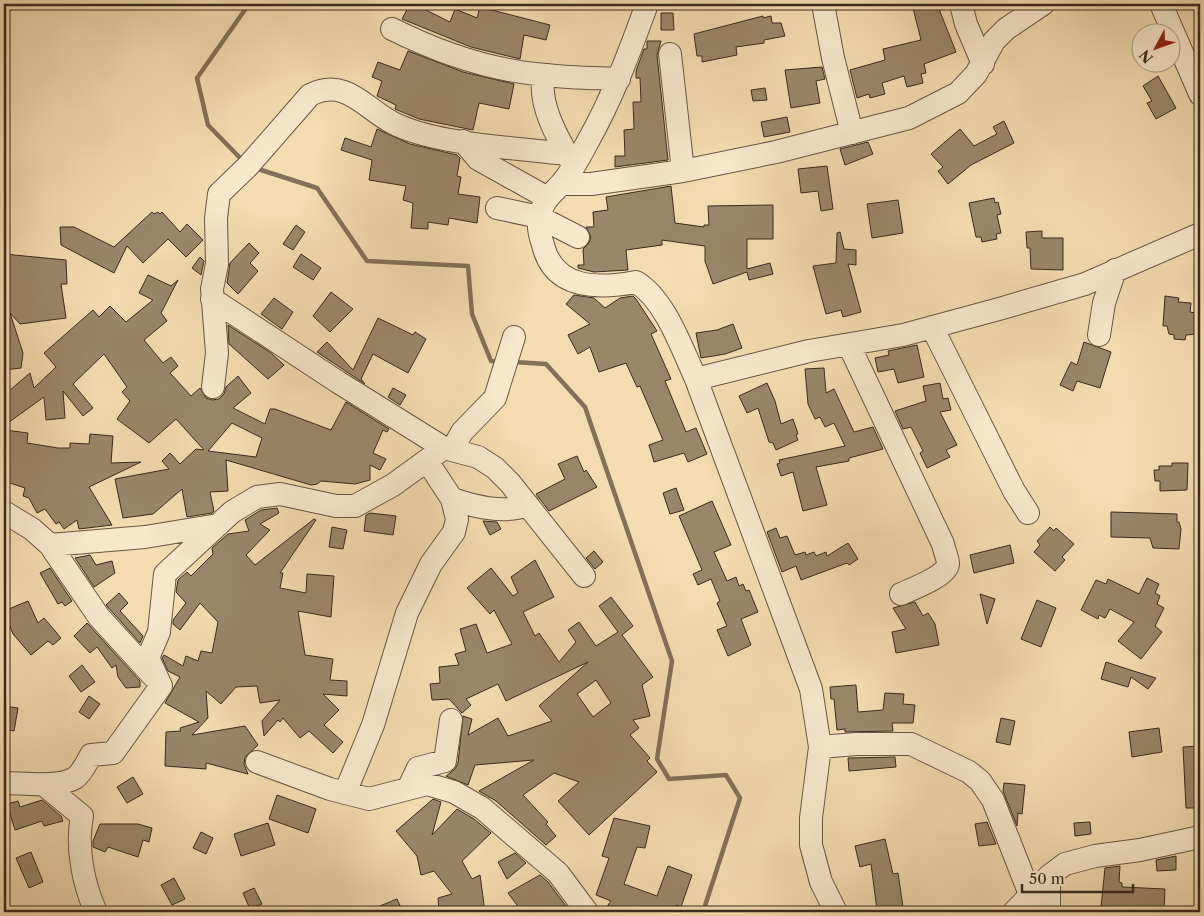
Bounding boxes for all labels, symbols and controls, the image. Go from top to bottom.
north arrow [1132,22,1182,72]
text: N [1135,46,1157,67]
scale bar [1022,861,1133,893]
text: 50 m [1029,869,1065,888]

